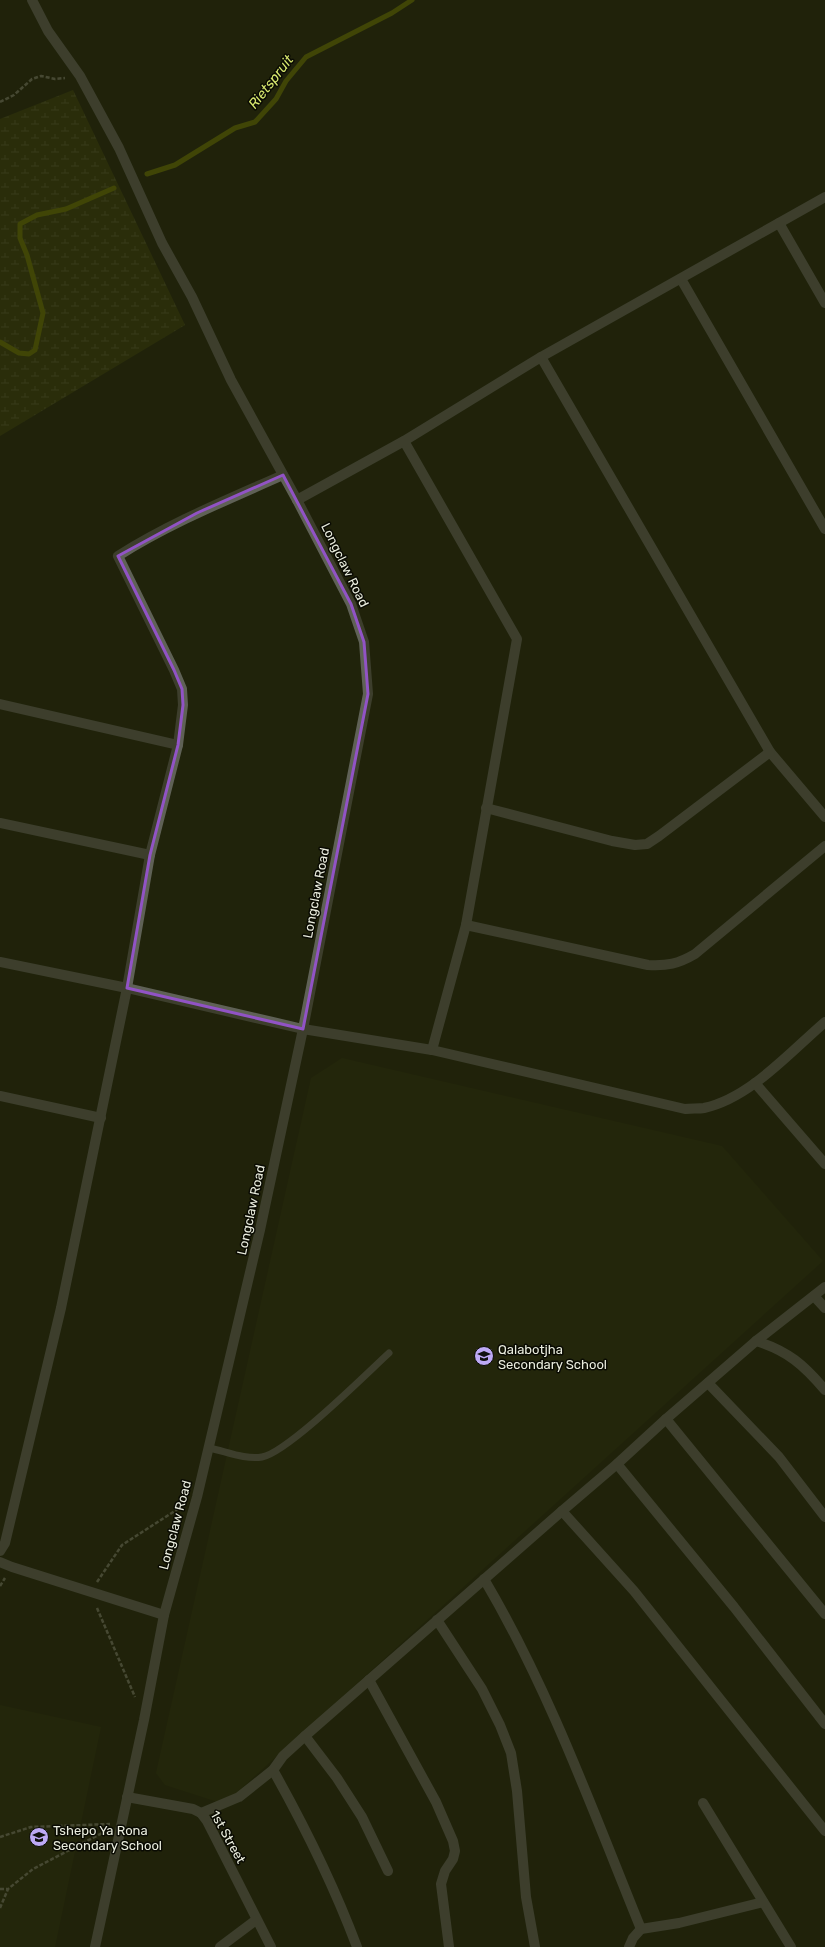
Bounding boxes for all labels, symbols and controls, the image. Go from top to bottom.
water label: Rietspruit [245,51,298,112]
street label: Longclaw Road [317,520,372,610]
street label: Longclaw Road [300,846,333,940]
street label: Longclaw Road [234,1163,269,1257]
place label: Qalabotjha Secondary School [498,1342,607,1372]
school or university icon: Qalabotjha Secondary School [473,1345,495,1367]
street label: Longclaw Road [156,1479,195,1572]
street label: 1st Street [207,1808,249,1866]
place label: Tshepo Ya Rona Secondary School [53,1823,162,1853]
school or university icon: Tshepo Ya Rona Secondary School [28,1826,50,1848]

